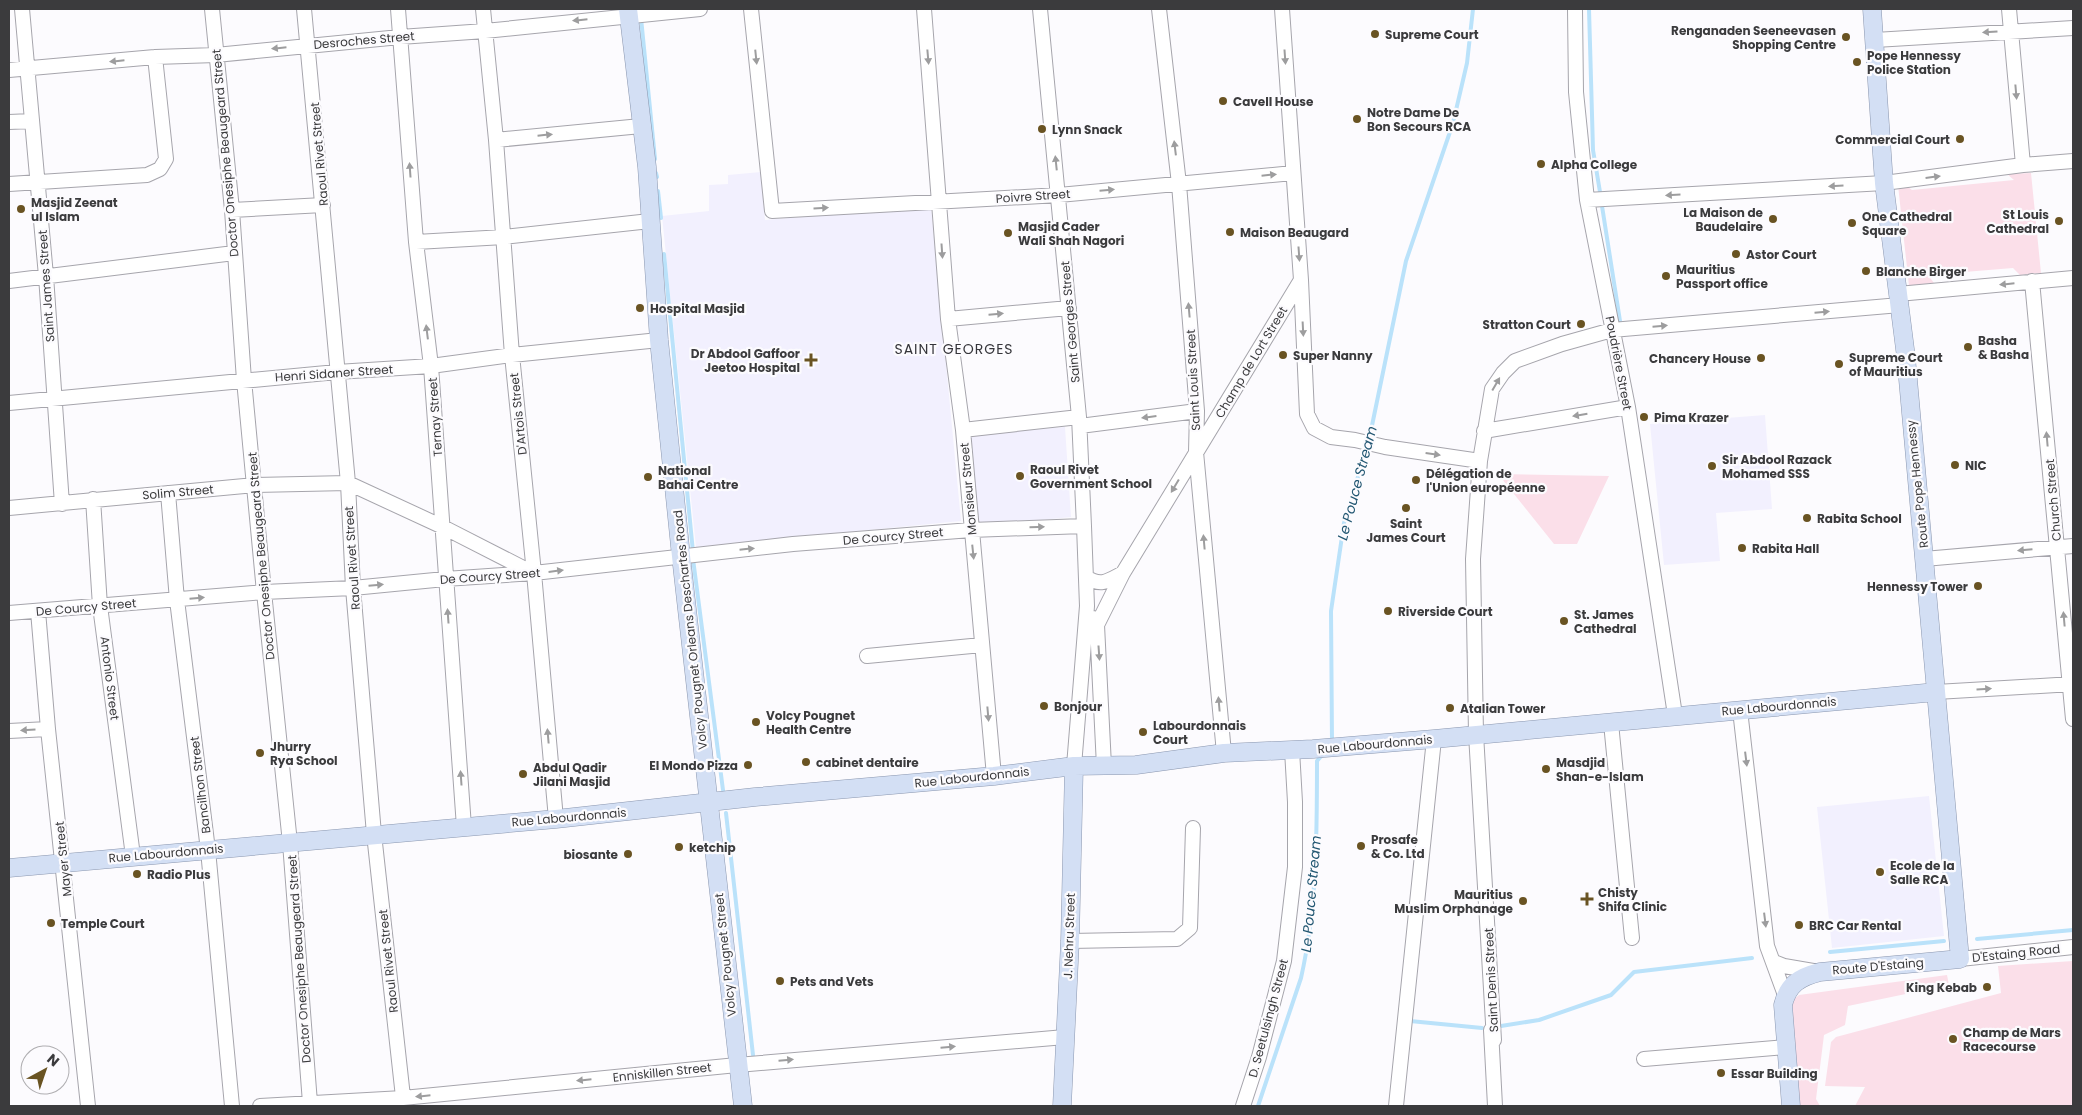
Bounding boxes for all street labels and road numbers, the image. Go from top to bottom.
street label: Desroches Street [313,27,415,53]
street label: Doctor Onesiphe Beaugeard Street [207,48,243,258]
street label: Raoul Rivet Street [306,101,332,207]
street label: Poivre Street [995,185,1071,207]
street label: Saint James Street [34,229,58,343]
street label: Saint Georges Street [1056,260,1084,384]
street label: Champ de Lort Street [1211,303,1291,421]
street label: Poudrière Street [1602,314,1636,412]
street label: Saint Louis Street [1182,329,1204,431]
street label: Henri Sidaner Street [274,360,394,386]
street label: D'Artois Street [505,372,531,456]
street label: Ternay Street [424,377,446,457]
street label: Route Pope Hennessy [1902,419,1932,549]
street label: Monsieur Street [955,442,981,536]
street label: Doctor Onesiphe Beaugeard Street [243,451,279,661]
street label: Church Street [2041,458,2065,542]
street label: Solim Street [142,480,214,504]
street label: Raoul Rivet Street [340,506,364,610]
street label: Volcy Pougnet Orleans Deschartes Road [669,509,711,751]
street label: De Courcy Street [842,523,944,549]
street label: De Courcy Street [439,564,541,588]
street label: De Courcy Street [35,594,137,620]
street label: Antonio Street [96,635,124,721]
street label: Rue Labourdonnais [1721,693,1837,719]
street label: Rue Labourdonnais [1317,731,1433,757]
street label: Bancilhon Street [186,735,214,835]
street label: Rue Labourdonnais [914,763,1030,791]
street label: Rue Labourdonnais [511,804,627,830]
street label: Mayer Street [51,821,75,897]
street label: Rue Labourdonnais [108,840,224,866]
street label: Doctor Onesiphe Beaugeard Street [283,854,315,1064]
street label: Volcy Pougnet Street [710,892,740,1018]
street label: J. Nehru Street [1059,893,1079,979]
street label: Raoul Rivet Street [374,908,402,1014]
street label: Saint Denis Street [1480,927,1502,1033]
street label: D'Estaing Road [1971,940,2061,966]
street label: Route D'Estaing [1832,954,1924,978]
street label: D. Seetulsingh Street [1244,957,1292,1079]
street label: Enniskillen Street [612,1058,712,1086]

